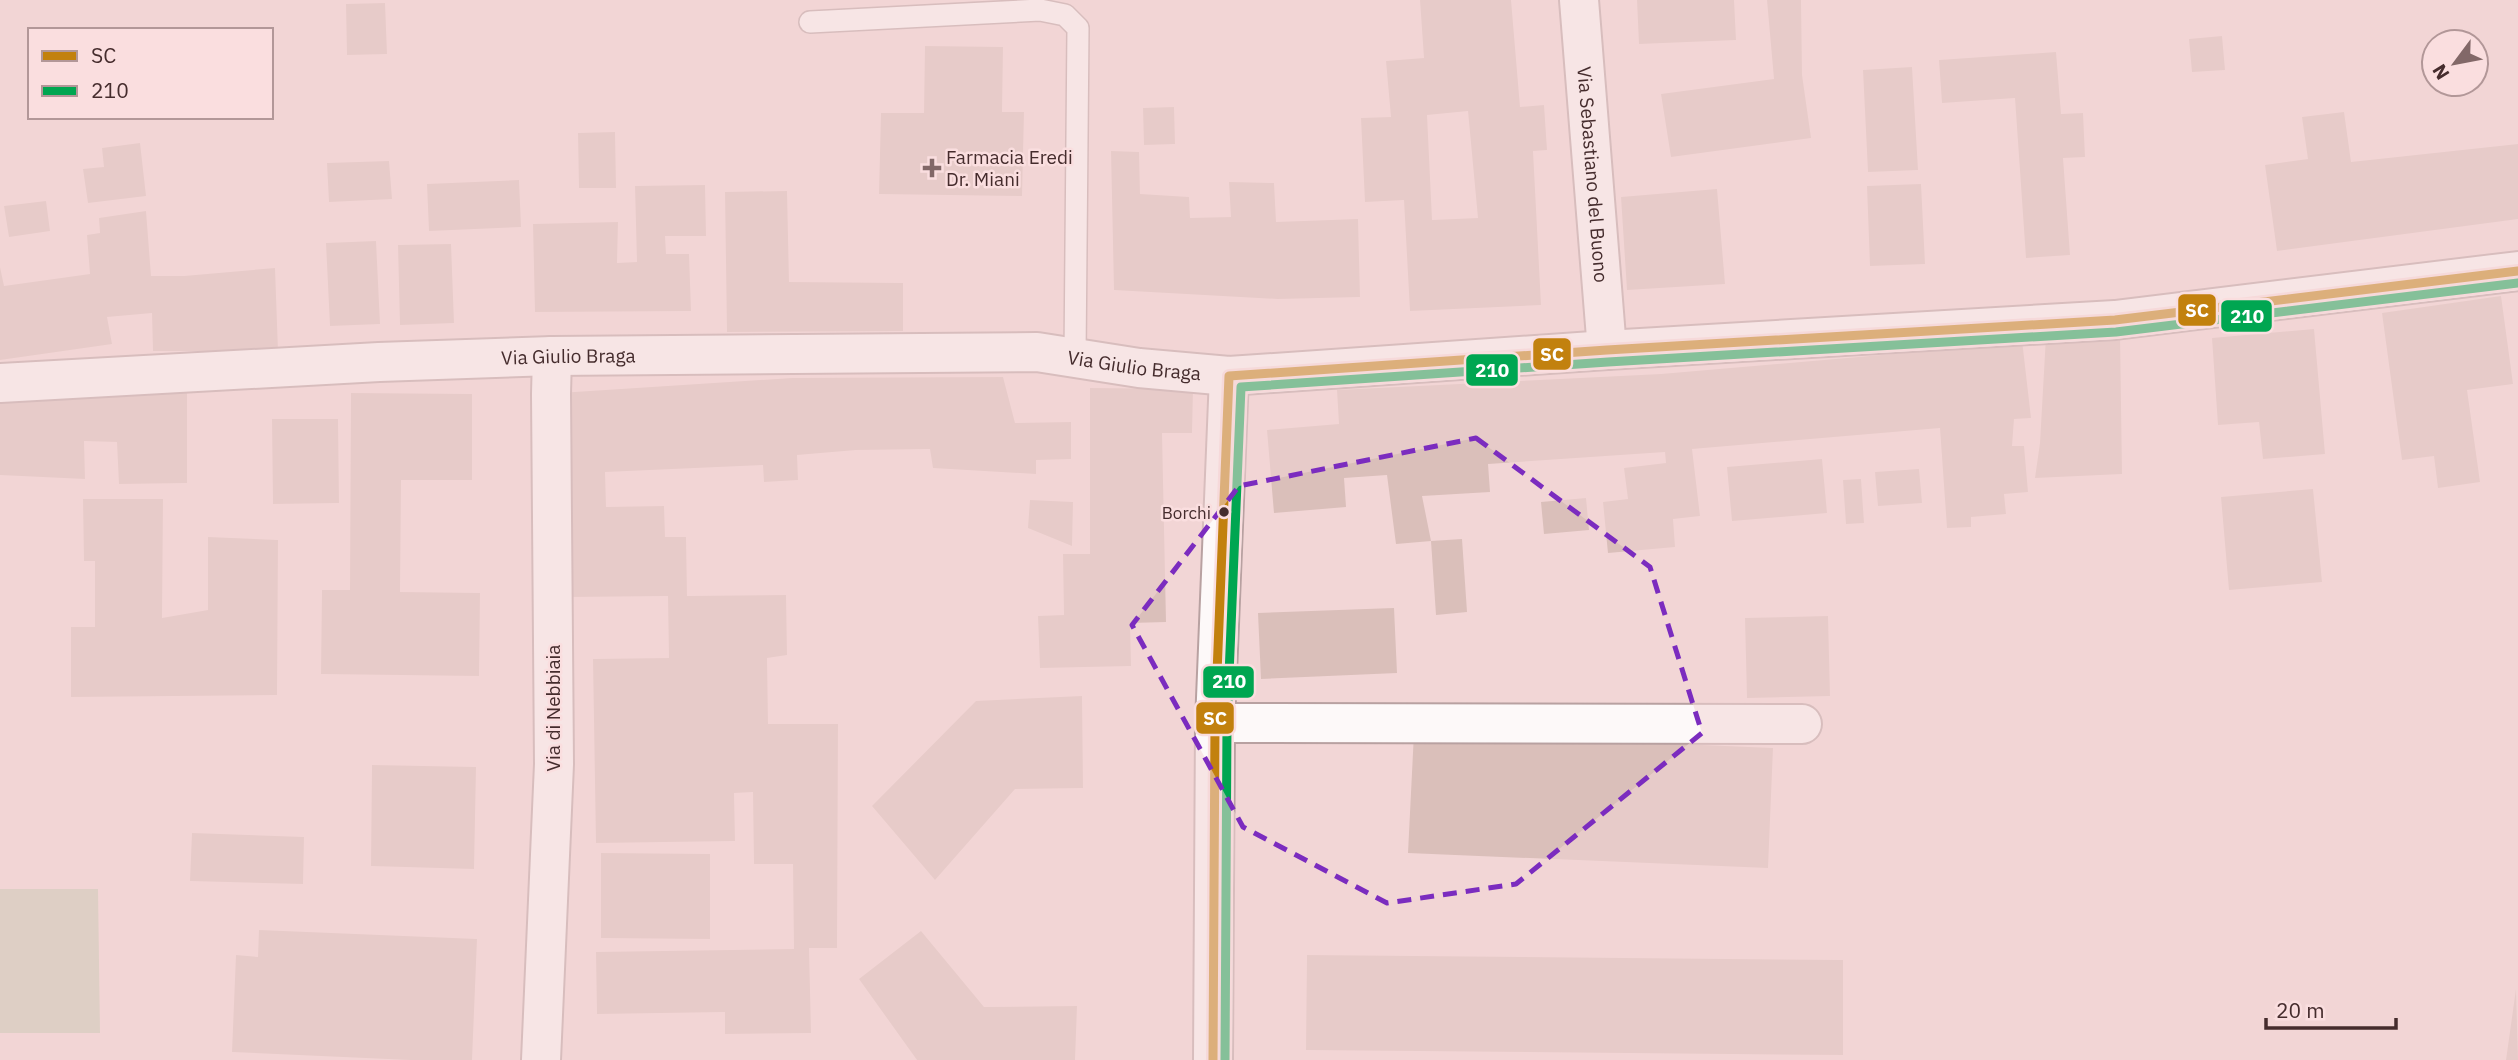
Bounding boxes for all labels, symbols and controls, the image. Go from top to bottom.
legend [28,28,273,119]
north arrow [2420,28,2490,98]
text: SC [91,41,116,69]
text: N [2427,60,2454,84]
street label: Via Sebastiano del Buono [1572,65,1614,283]
text: 210 [91,76,129,104]
place label: Farmacia Eredi Dr. Miani [946,145,1073,191]
marker: Farmacia Eredi Dr. Miani [924,160,940,176]
line badge: SC [2177,293,2217,327]
text: SC [2185,298,2209,322]
line badge: 210 [2220,299,2273,333]
text: 210 [2230,304,2264,328]
line badge: SC [1532,337,1572,371]
text: SC [1540,342,1564,366]
street label: Via Giulio Braga [501,343,636,370]
street label: Via Giulio Braga [1066,345,1202,385]
line badge: 210 [1465,353,1519,387]
text: 210 [1475,358,1509,382]
place label: Borchi [1162,502,1211,524]
marker: Borchi [1217,505,1231,519]
street label: Via di Nebbiaia [541,645,565,771]
line badge: 210 [1202,665,1255,699]
text: 210 [1212,669,1246,693]
line badge: SC [1195,701,1235,735]
text: SC [1203,706,1227,730]
scale bar [2266,986,2396,1030]
text: 20 m [2276,996,2325,1024]

